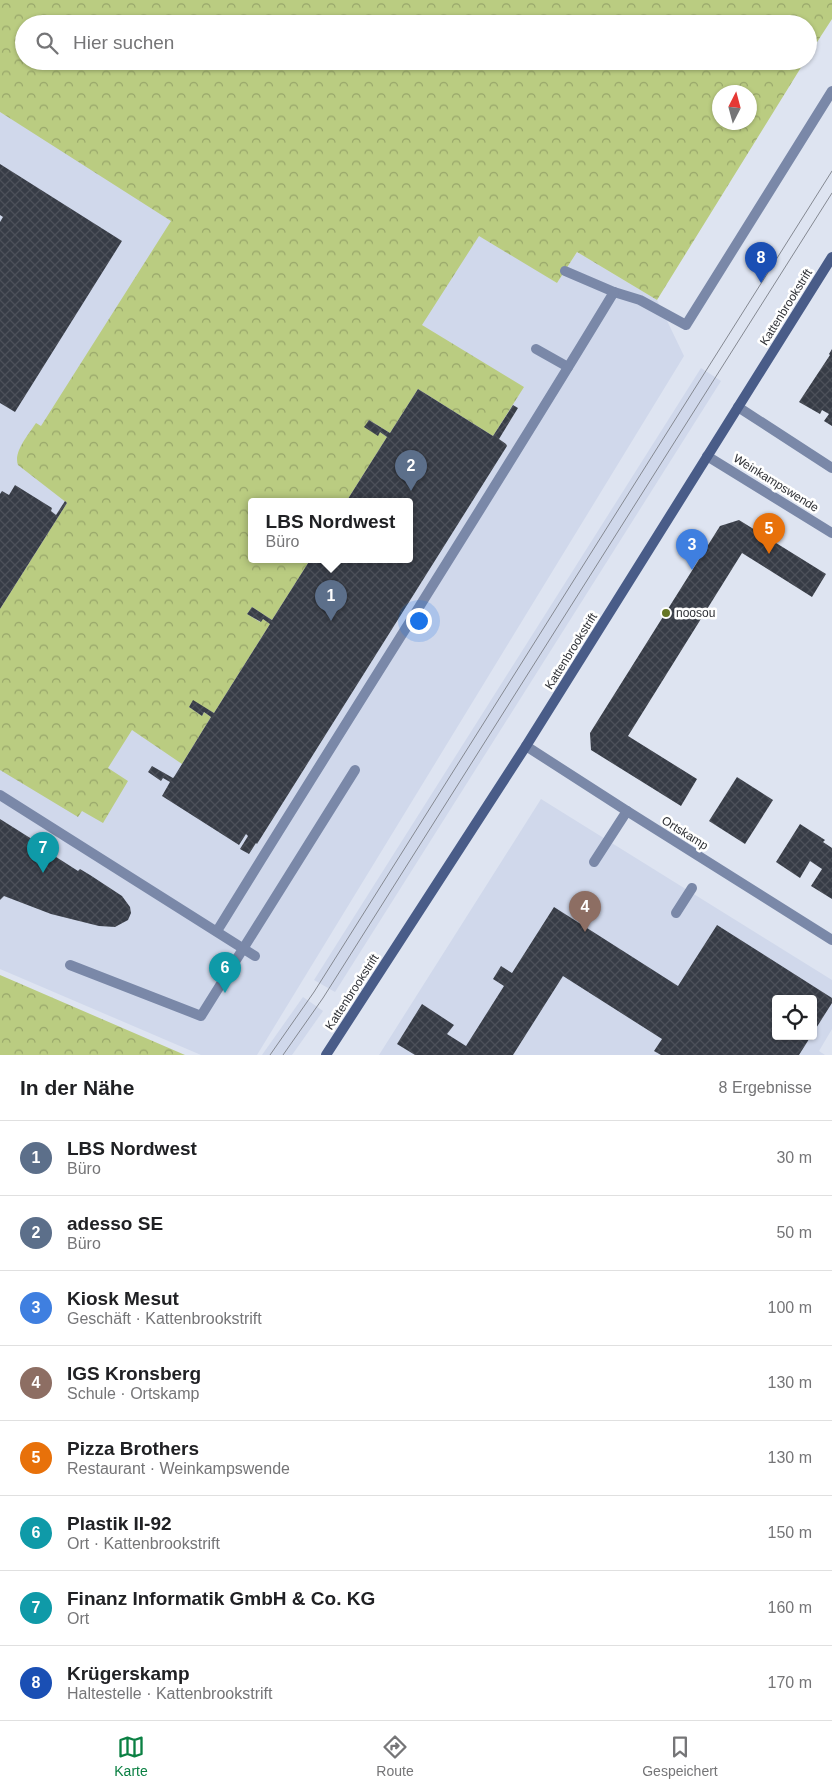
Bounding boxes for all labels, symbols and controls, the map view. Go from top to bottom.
search box [15,15,817,70]
icon: search [33,29,61,57]
text: Hier suchen [73,32,174,53]
north arrow [712,85,757,130]
pin: 8 [745,242,777,283]
street label: Kattenbrookstrift [757,266,815,348]
pin: 2 [395,450,427,491]
street label: Weinkampswende [731,451,821,515]
popup [248,498,413,563]
text: LBS Nordwest [266,511,395,532]
pin: 5 [753,513,785,554]
pin: 3 [676,529,708,570]
text: Büro [266,533,299,550]
pin: 1 [315,580,347,621]
place label: noosou [676,606,715,620]
marker: noosou [660,607,672,619]
your location [406,608,432,634]
street label: Kattenbrookstrift [542,610,600,692]
street label: Ortskamp [659,813,711,853]
pin: 7 [27,832,59,873]
pin: 4 [569,891,601,932]
street label: Kattenbrookstrift [322,951,382,1032]
pin: 6 [209,952,241,993]
map controls [772,995,817,1040]
button: locate [772,995,817,1040]
text: In der Nähe [20,1076,134,1099]
text: 8 Ergebnisse [719,1079,812,1096]
text: LBS Nordwest [67,1138,197,1159]
text: 1 [32,1149,40,1166]
text: 30 m [776,1149,812,1166]
text: Büro [67,1160,101,1177]
text: adesso SE [67,1213,163,1234]
text: 2 [32,1224,40,1241]
text: 50 m [776,1224,812,1241]
text: Büro [67,1235,101,1252]
text: Kiosk Mesut [67,1288,179,1309]
text: 3 [32,1299,40,1316]
text: 100 m [768,1299,812,1316]
text: Geschäft · Kattenbrookstrift [67,1310,262,1327]
text: IGS Kronsberg [67,1363,201,1384]
text: 4 [32,1374,40,1391]
text: 130 m [768,1374,812,1391]
text: Schule · Ortskamp [67,1385,199,1402]
text: Pizza Brothers [67,1438,199,1459]
text: 5 [32,1449,40,1466]
text: 130 m [768,1449,812,1466]
text: Restaurant · Weinkampswende [67,1460,290,1477]
text: Plastik II-92 [67,1513,172,1534]
text: 6 [32,1524,40,1541]
text: 150 m [768,1524,812,1541]
text: Ort · Kattenbrookstrift [67,1535,220,1552]
text: Finanz Informatik GmbH & Co. KG [67,1588,375,1609]
text: 7 [32,1599,40,1616]
text: 160 m [768,1599,812,1616]
text: Ort [67,1610,89,1627]
text: Krügerskamp [67,1663,190,1684]
text: 8 [32,1674,40,1691]
text: 170 m [768,1674,812,1691]
text: Haltestelle · Kattenbrookstrift [67,1685,272,1702]
tab: Karte [114,1733,148,1779]
tab: Route [376,1733,414,1779]
tab: Gespeichert [642,1733,718,1779]

